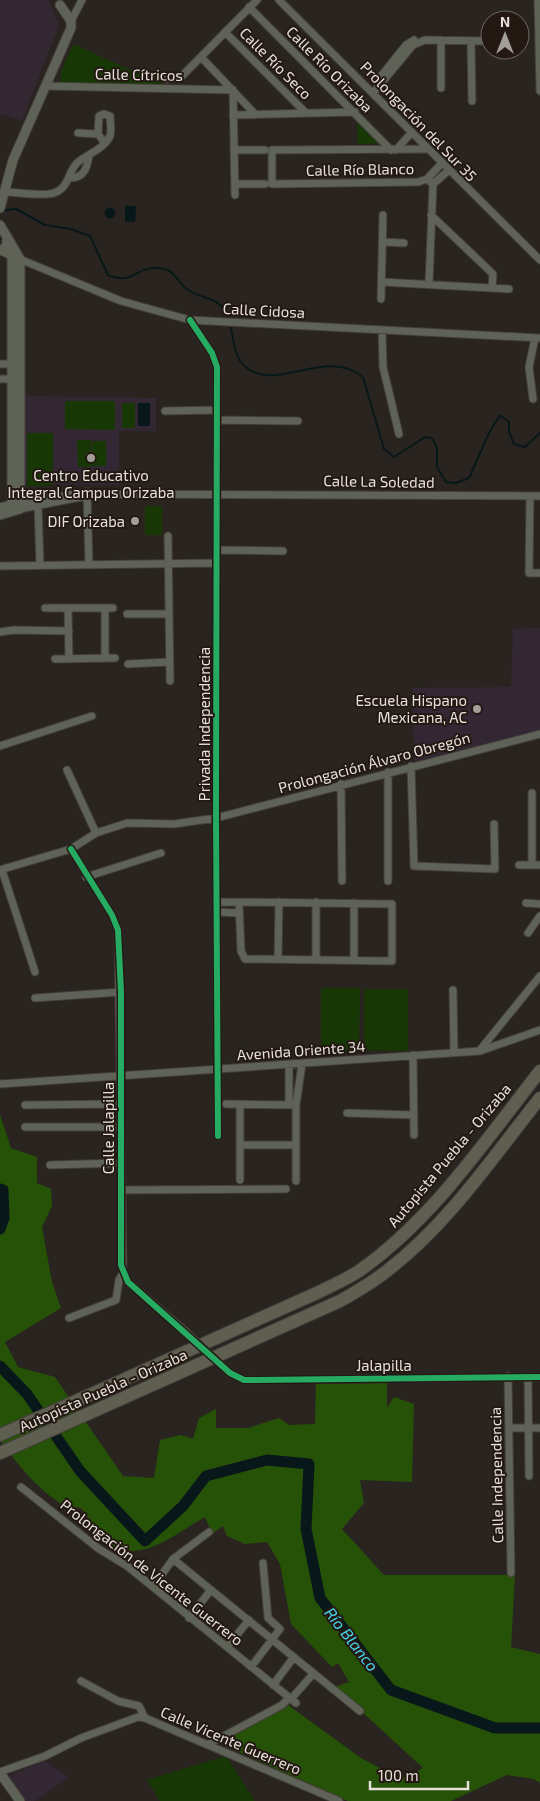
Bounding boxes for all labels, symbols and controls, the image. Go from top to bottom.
north arrow [480,10,530,60]
text: N [500,13,510,30]
street label: Calle Río Orizaba [283,22,377,116]
street label: Calle Río Seco [236,23,316,103]
street label: Prolongación del Sur 35 [357,57,481,185]
street label: Calle Cítricos [95,64,183,84]
street label: Calle Río Blanco [306,159,414,179]
street label: Calle Cidosa [222,299,306,321]
marker: Centro Educativo Integral Campus Orizaba [85,452,97,464]
place label: Centro Educativo Integral Campus Orizaba [7,466,175,501]
street label: Calle La Soledad [323,471,435,491]
place label: DIF Orizaba [48,512,125,530]
marker: DIF Orizaba [129,515,141,527]
street label: Privada Independencia [195,647,213,801]
place label: Escuela Hispano Mexicana, AC [355,691,467,726]
marker: Escuela Hispano Mexicana, AC [471,703,483,715]
street label: Prolongación Álvaro Obregón [276,728,472,796]
street label: Avenida Oriente 34 [236,1037,366,1063]
street label: Autopista Puebla - Orizaba [384,1080,514,1230]
street label: Calle Jalapilla [99,1082,117,1174]
street label: Autopista Puebla - Orizaba [16,1345,190,1435]
street label: Jalapilla [356,1356,412,1374]
street label: Calle Independencia [486,1407,506,1543]
street label: Prolongación de Vicente Guerrero [57,1495,247,1649]
water label: Río Blanco [321,1603,383,1675]
street label: Calle Vicente Guerrero [158,1702,304,1778]
scale bar [370,1758,468,1790]
text: 100 m [378,1766,419,1784]

